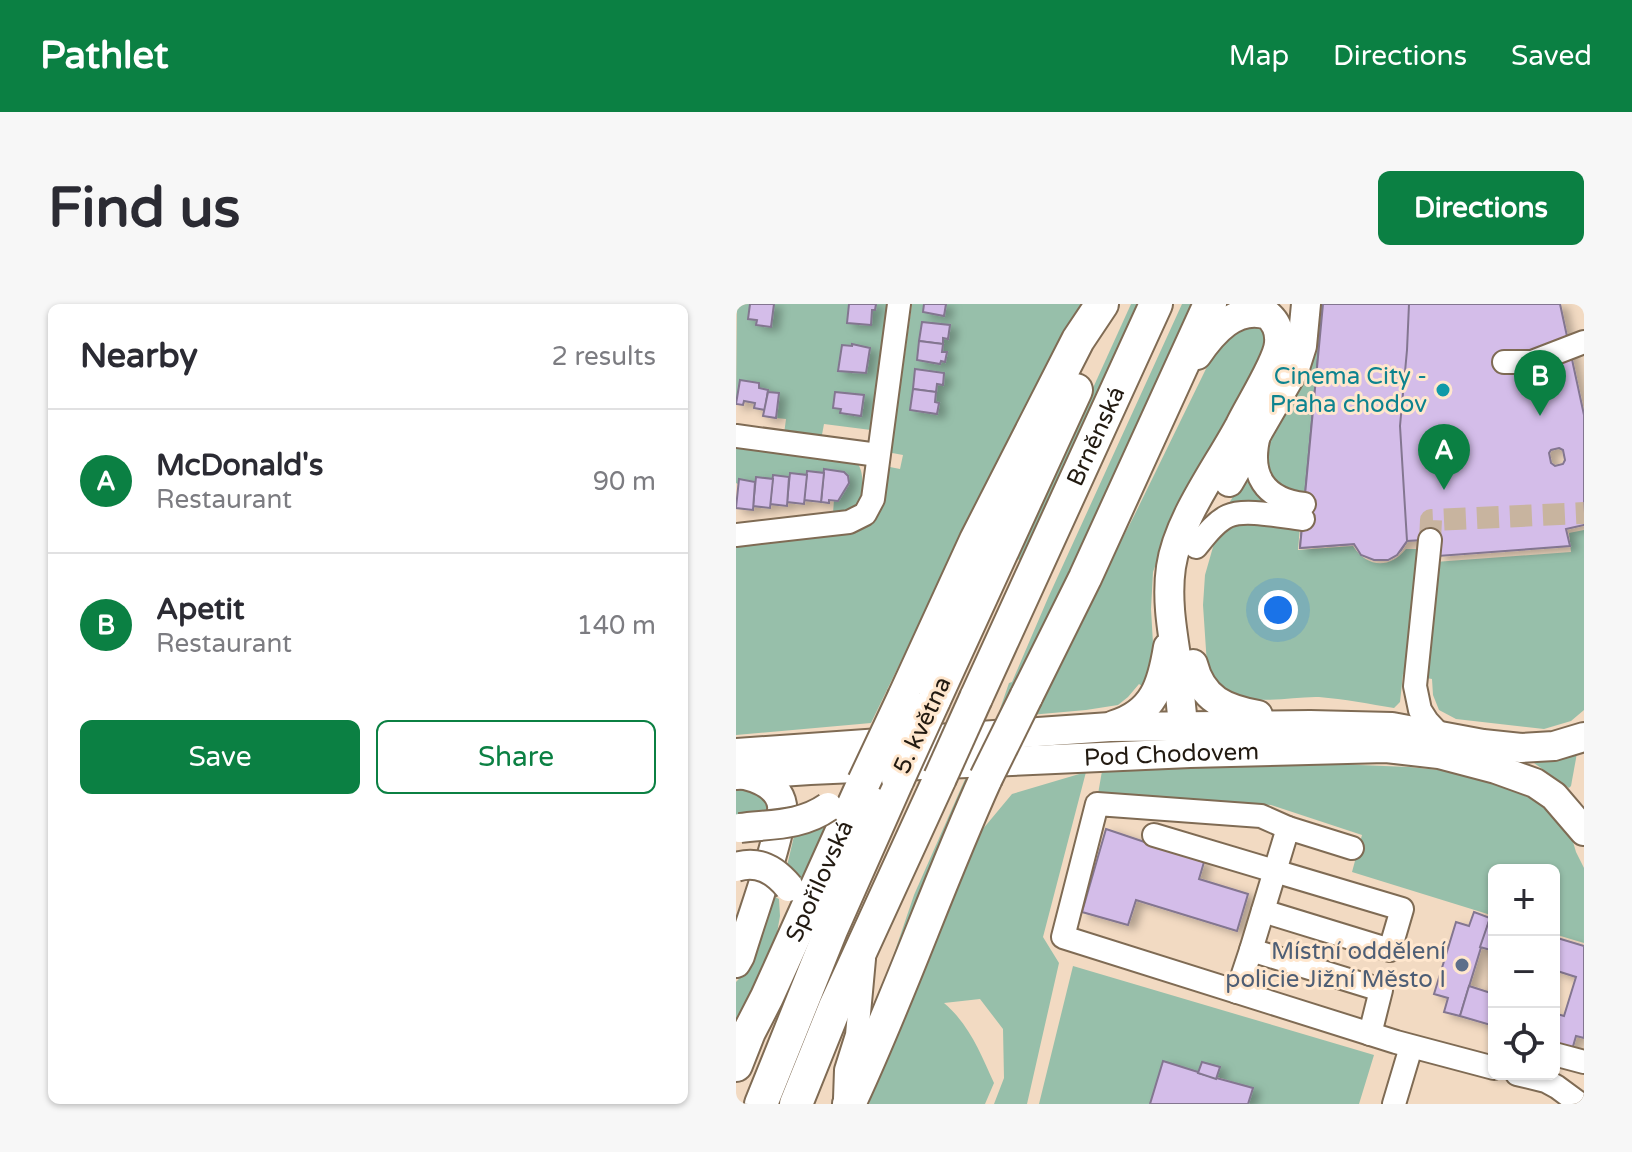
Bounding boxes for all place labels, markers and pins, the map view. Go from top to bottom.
pin: B [1514,350,1566,416]
place label: Cinema City - Praha chodov [1270,362,1427,419]
marker: Cinema City - Praha chodov [1434,381,1452,399]
pin: A [1418,424,1470,490]
place label: Místní oddělení policie Jižní Město I [1225,937,1446,994]
marker: Místní oddělení policie Jižní Město I [1453,956,1471,974]

